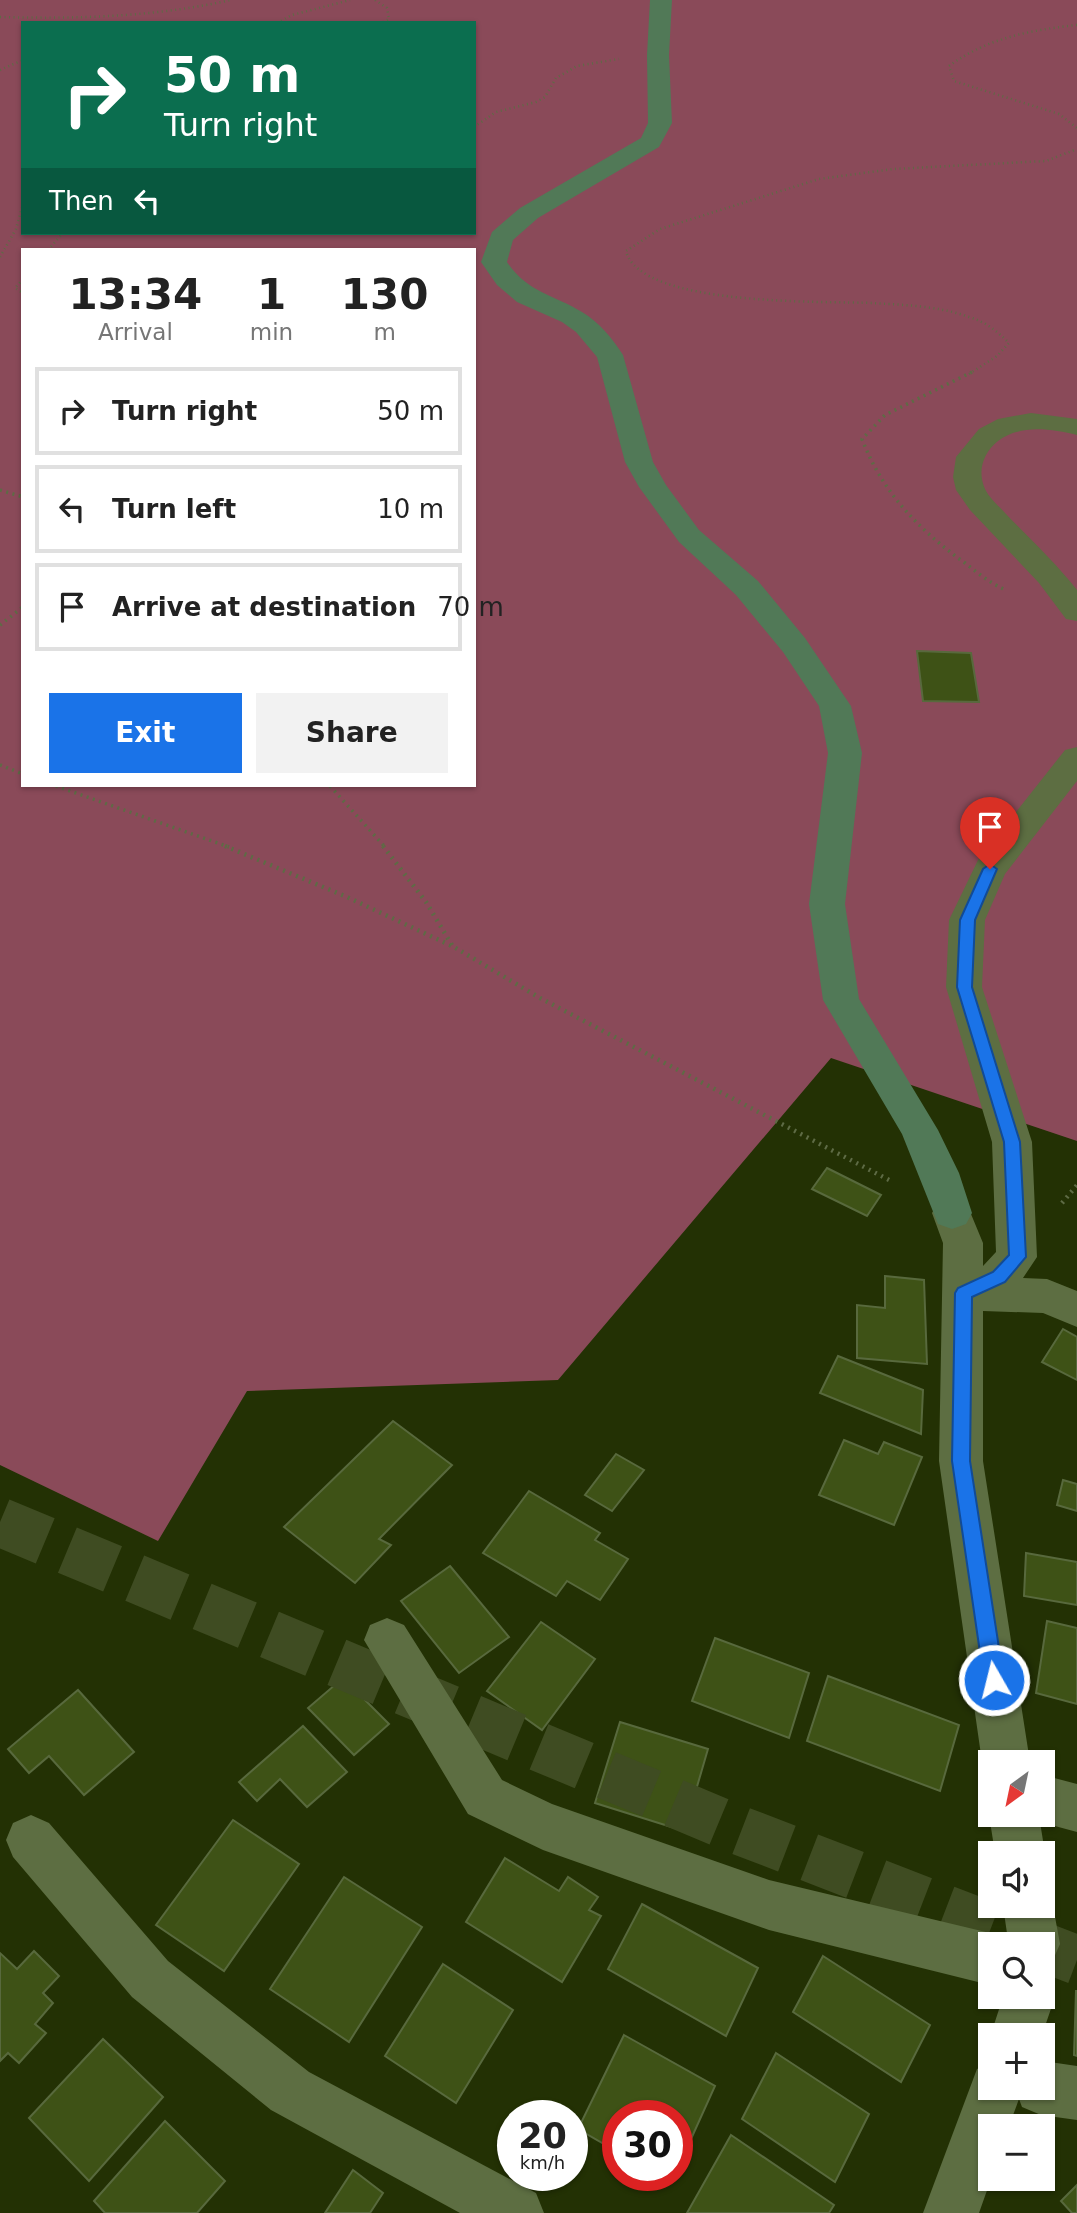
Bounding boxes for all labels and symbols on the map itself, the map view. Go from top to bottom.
pin [960,797,1020,869]
position arrow [957,1643,1031,1717]
north arrow [978,1750,1055,1827]
speed limit sign: 30 [602,2100,693,2191]

